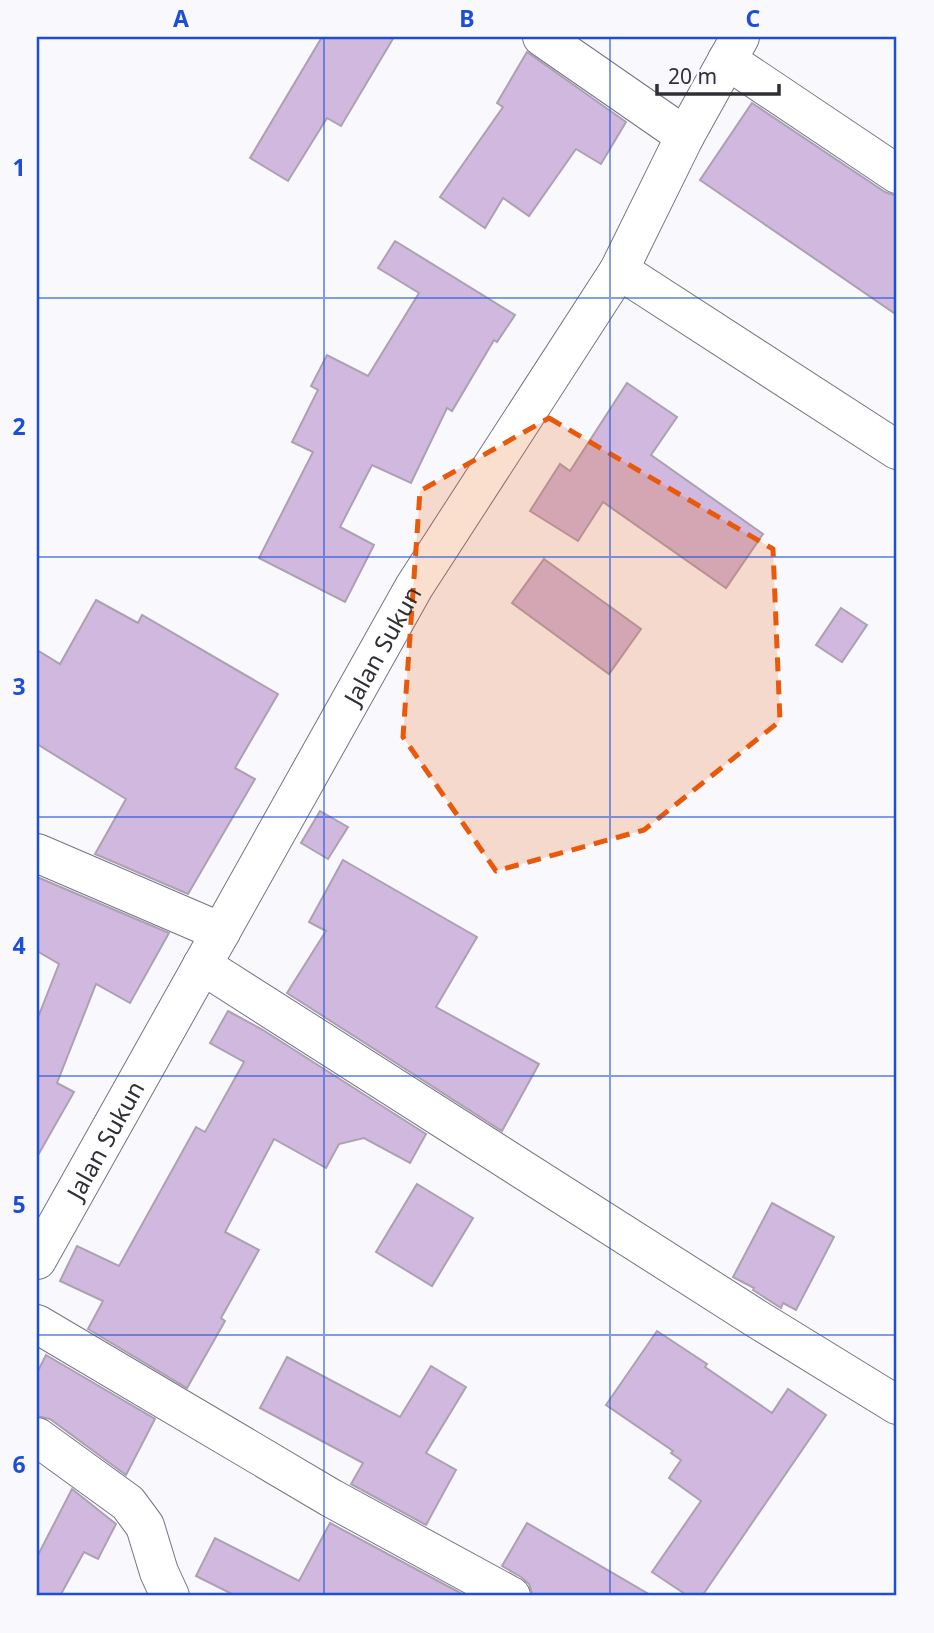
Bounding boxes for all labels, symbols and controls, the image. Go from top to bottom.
text: A [173,2,189,34]
text: B [459,2,475,34]
text: C [746,2,761,34]
scale bar [657,52,780,96]
text: 20 m [668,62,717,90]
text: 1 [12,151,26,183]
text: 2 [12,410,26,442]
street label: Jalan Sukun [334,580,428,712]
text: 3 [12,670,26,702]
text: 4 [12,929,26,961]
street label: Jalan Sukun [57,1074,151,1207]
text: 5 [12,1188,26,1220]
text: 6 [12,1448,26,1480]

